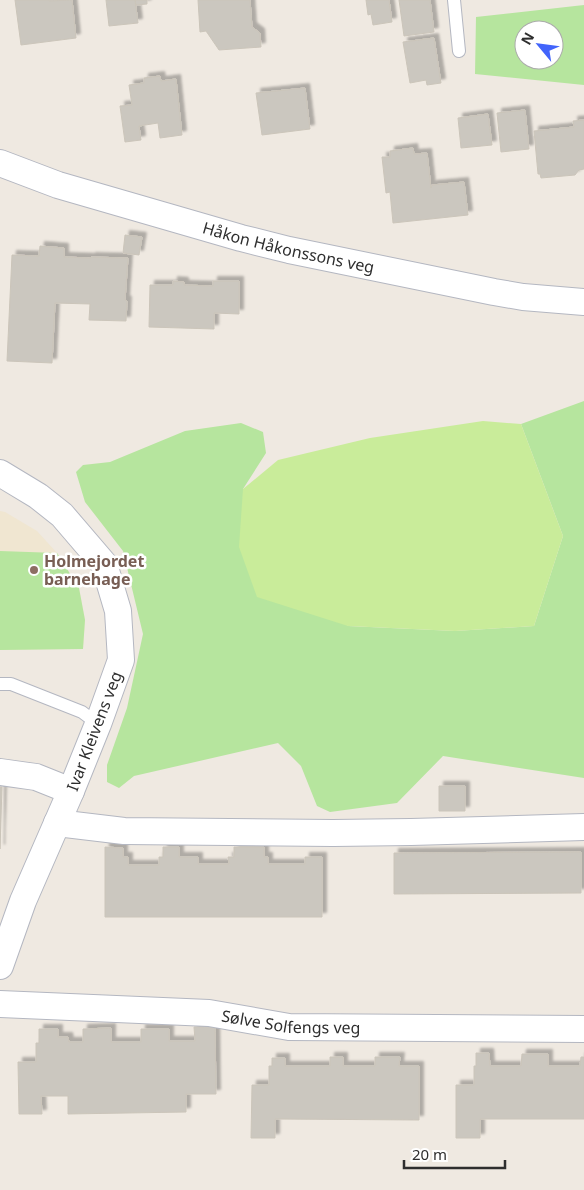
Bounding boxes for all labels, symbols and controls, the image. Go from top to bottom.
north arrow [514,20,564,70]
text: N [516,29,538,48]
street label: Håkon Håkonssons veg [200,216,376,278]
place label: Holmejordet barnehage [44,550,144,590]
marker: Holmejordet barnehage [28,564,40,576]
street label: Ivar Kleivens veg [61,668,127,794]
street label: Sølve Solfengs veg [220,1004,361,1038]
scale bar [404,1138,505,1170]
text: 20 m [412,1144,447,1164]

